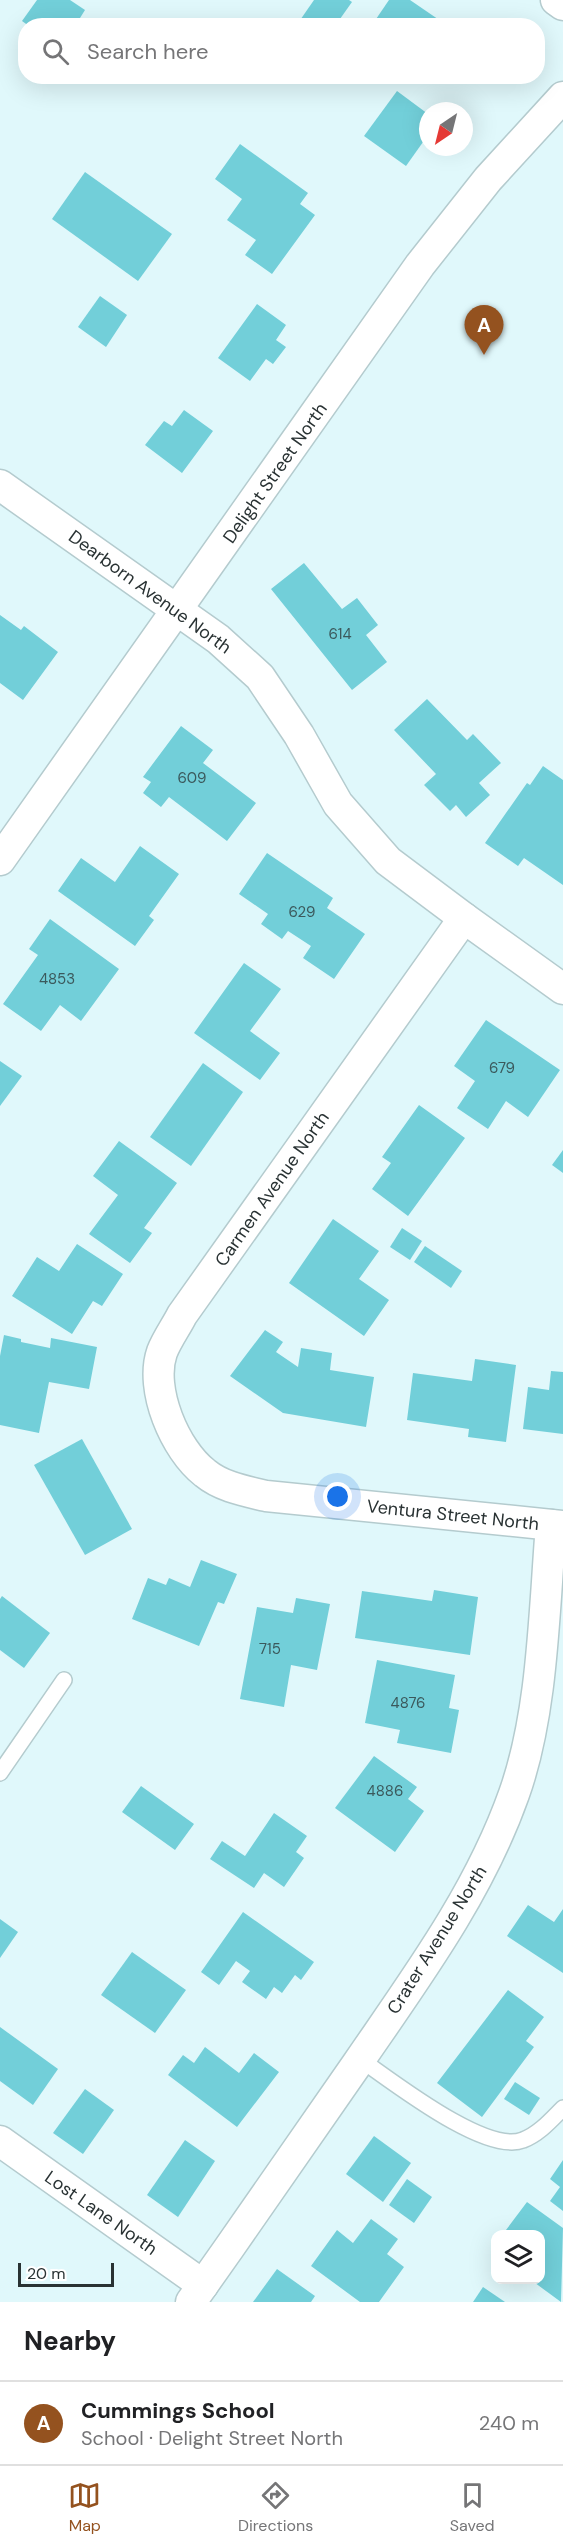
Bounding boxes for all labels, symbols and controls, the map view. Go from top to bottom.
search box [18,18,545,84]
icon: search [39,35,72,68]
text: Search here [87,37,208,66]
north arrow [419,102,473,156]
pin: A [464,306,504,355]
street label: Delight Street North [218,398,332,548]
street label: Dearborn Avenue North [64,525,236,659]
house number: 614 [328,624,352,644]
house number: 609 [177,768,207,788]
house number: 629 [289,902,315,922]
house number: 4853 [39,969,75,989]
house number: 679 [489,1058,515,1078]
street label: Carmen Avenue North [209,1107,335,1271]
your location [323,1482,352,1511]
street label: Ventura Street North [366,1494,540,1536]
house number: 715 [259,1639,281,1659]
house number: 4876 [391,1693,425,1713]
house number: 4886 [367,1781,403,1801]
street label: Crater Avenue North [382,1861,492,2019]
street label: Lost Lane North [40,2165,162,2261]
map controls [491,2230,545,2284]
button: layers [491,2230,545,2284]
scale bar [18,2260,114,2288]
text: 20 m [27,2263,66,2284]
text: Nearby [24,2324,116,2358]
text: Cummings School [81,2396,275,2425]
text: A [36,2410,51,2436]
text: 240 m [479,2410,539,2436]
text: School · Delight Street North [81,2425,343,2451]
tab: Map [68,2479,101,2536]
tab: Directions [238,2479,313,2536]
tab: Saved [450,2479,495,2536]

